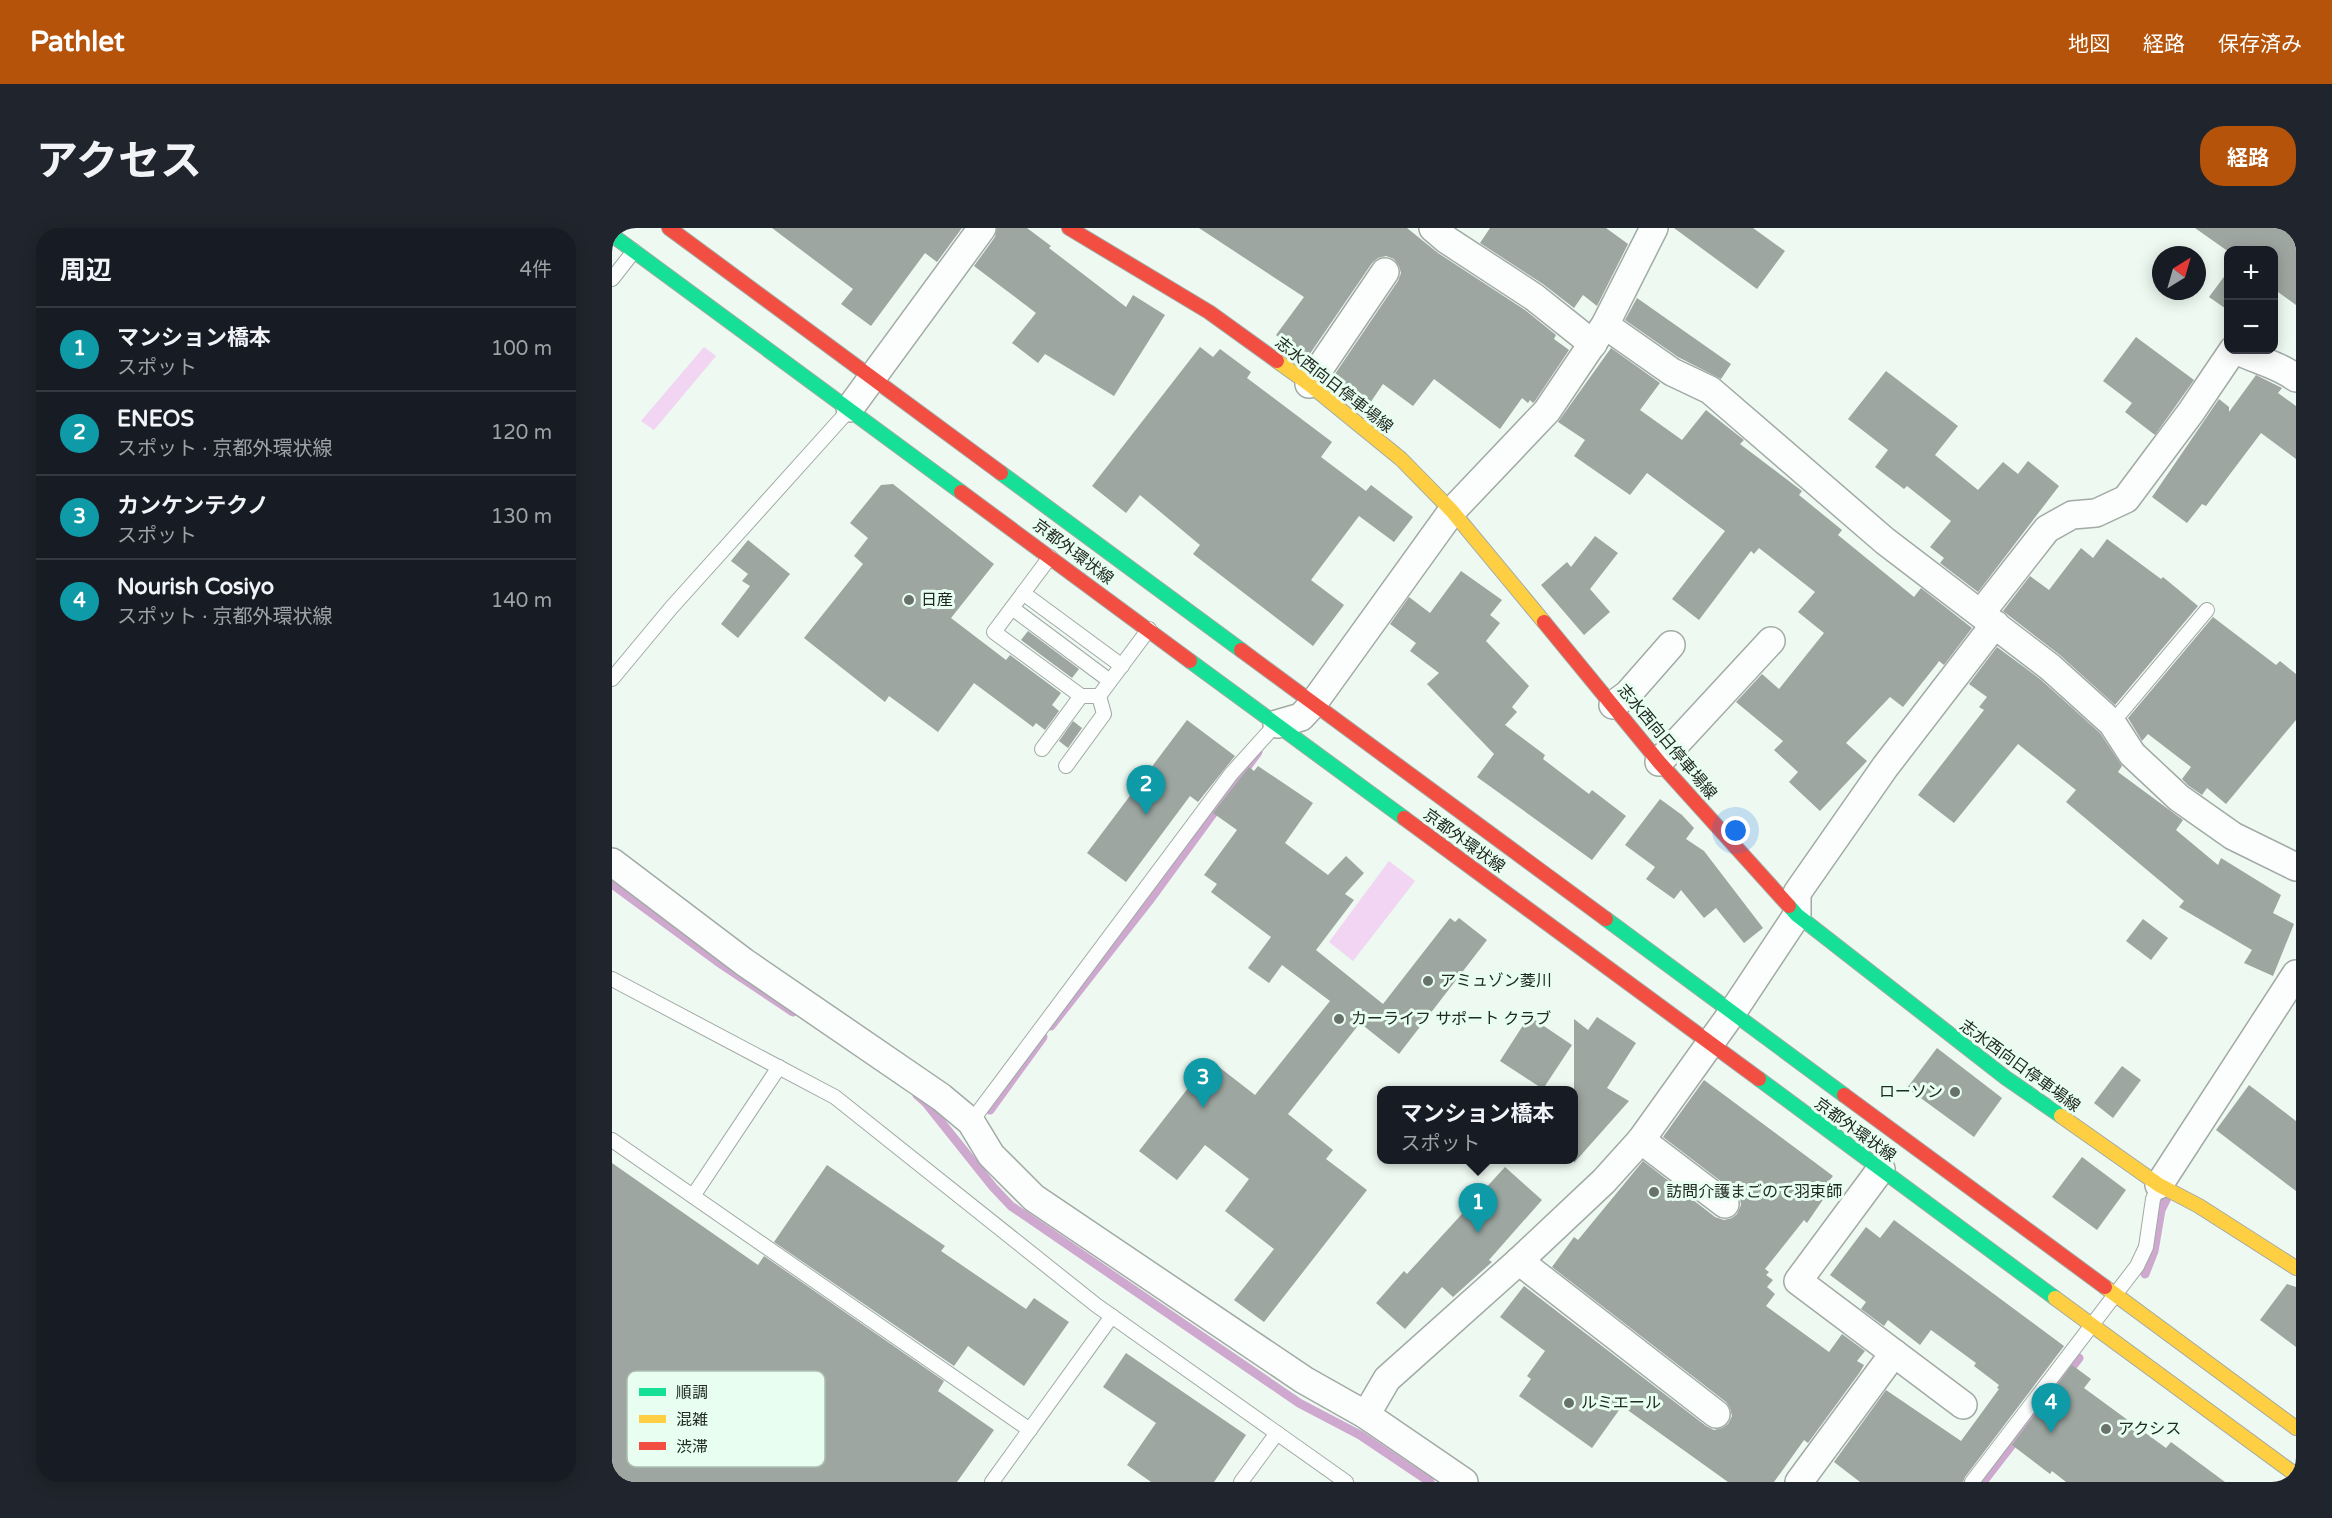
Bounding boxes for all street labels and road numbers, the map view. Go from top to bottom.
street label: 志水西向日停車場線 [1271,333,1397,437]
street label: 京都外環状線 [1029,515,1117,589]
street label: 志水西向日停車場線 [1613,680,1721,804]
street label: 京都外環状線 [1419,805,1509,877]
street label: 志水西向日停車場線 [1956,1016,2084,1116]
street label: 京都外環状線 [1810,1094,1900,1166]

